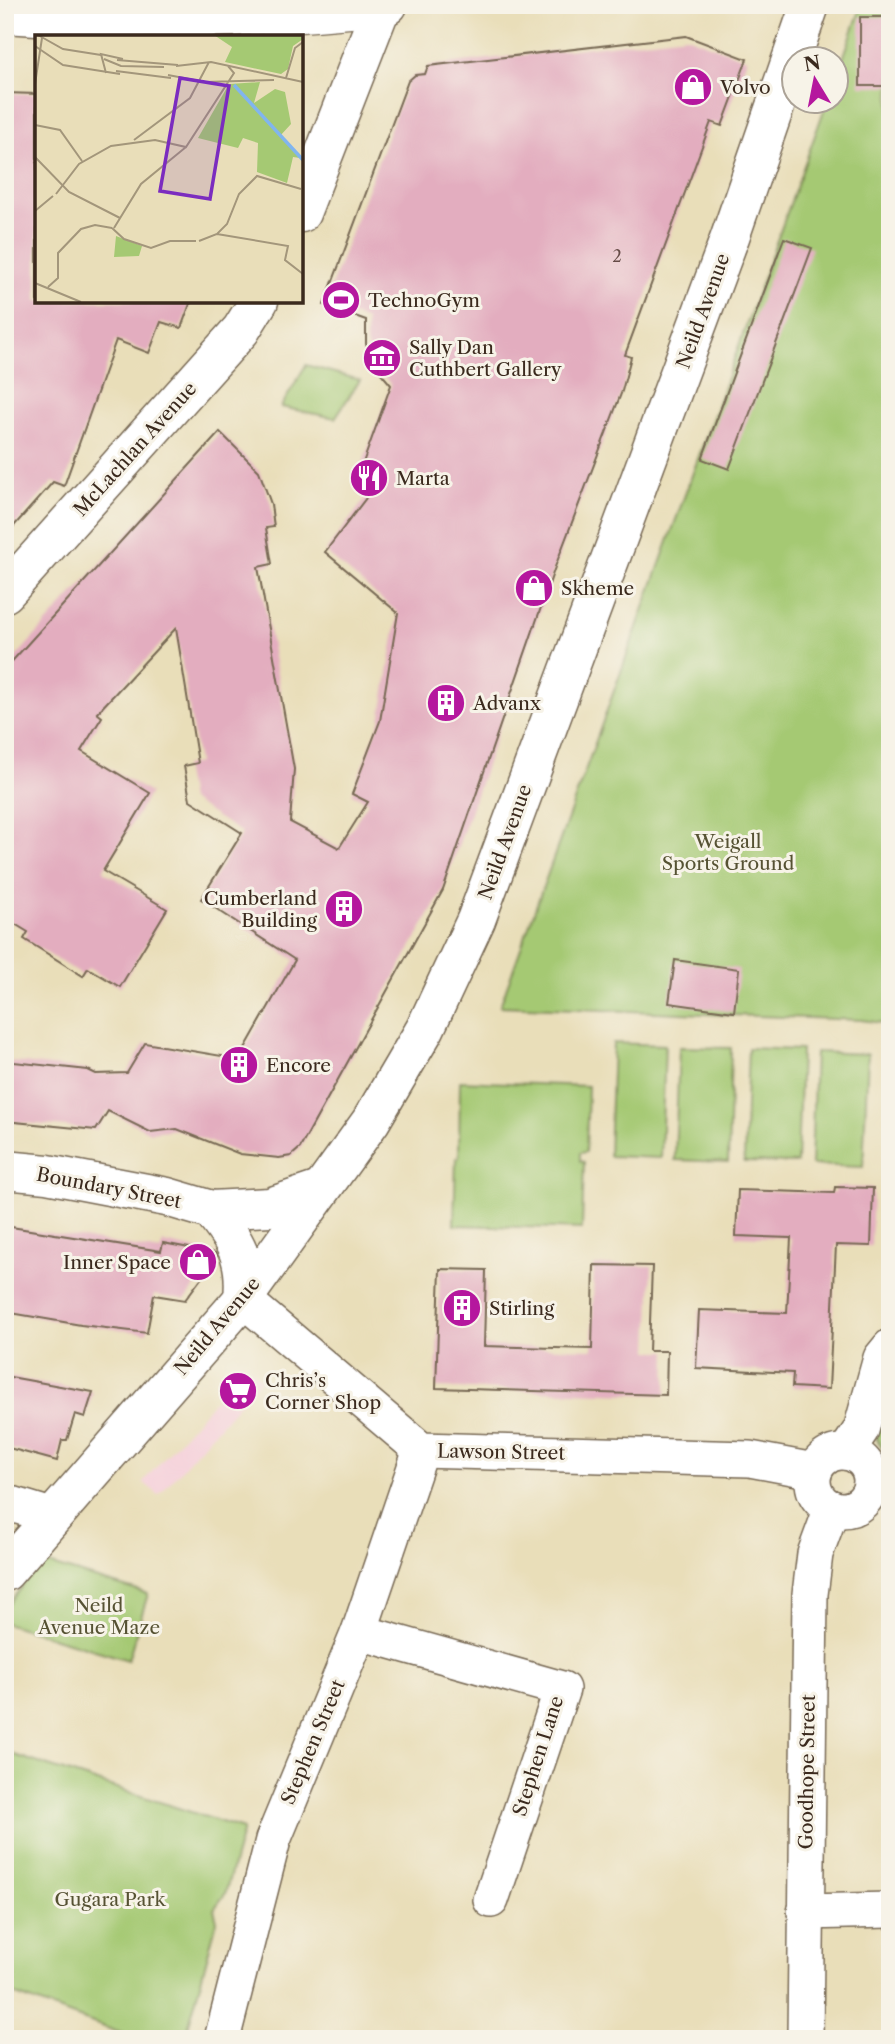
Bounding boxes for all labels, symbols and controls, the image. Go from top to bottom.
inset map [35,35,303,303]
north arrow [780,46,850,116]
text: N [802,51,822,77]
shop icon: Volvo [672,66,714,108]
place label: Volvo [719,76,771,99]
house number: 2 [612,246,622,266]
street label: Neild Avenue [672,250,734,372]
sports icon: TechnoGym [320,279,362,321]
place label: TechnoGym [368,289,480,312]
place label: Sally Dan Cuthbert Gallery [409,336,562,381]
museum icon: Sally Dan Cuthbert Gallery [361,337,403,379]
street label: McLachlan Avenue [69,377,201,521]
restaurant icon: Marta [348,457,390,499]
place label: Marta [396,467,450,490]
shop icon: Skheme [513,567,555,609]
place label: Skheme [561,577,634,600]
building icon: Advanx [425,682,467,724]
place label: Advanx [472,692,542,715]
street label: Neild Avenue [474,781,536,903]
park label: Weigall Sports Ground [662,830,795,875]
place label: Cumberland Building [204,887,318,932]
building icon: Cumberland Building [323,888,365,930]
building icon: Encore [218,1044,260,1086]
place label: Encore [266,1054,331,1077]
street label: Boundary Street [35,1163,184,1213]
shop icon: Inner Space [177,1241,219,1283]
place label: Inner Space [63,1251,171,1274]
street label: Neild Avenue [169,1272,265,1380]
building icon: Stirling [441,1287,483,1329]
place label: Stirling [489,1297,555,1320]
place label: Chris’s Corner Shop [265,1369,381,1414]
supermarket icon: Chris’s Corner Shop [217,1370,259,1412]
street label: Lawson Street [437,1439,565,1465]
park label: Neild Avenue Maze [37,1594,160,1639]
street label: Stephen Street [276,1676,350,1808]
street label: Stephen Lane [508,1693,568,1819]
street label: Goodhope Street [794,1694,820,1850]
park label: Gugara Park [54,1888,167,1911]

